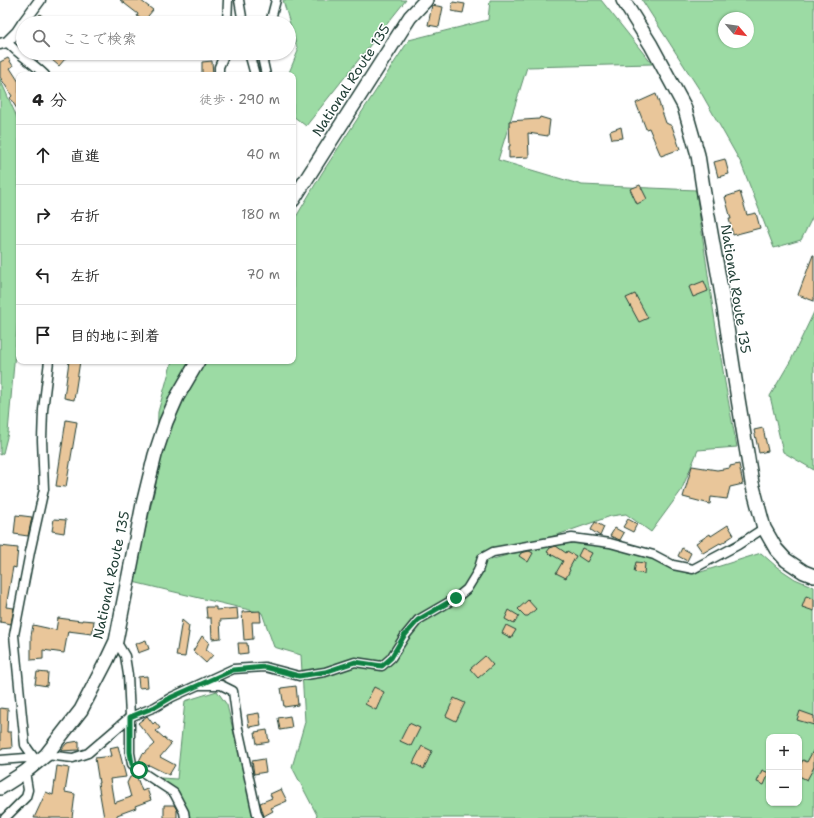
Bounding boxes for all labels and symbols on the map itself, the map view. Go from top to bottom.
north arrow [718,12,754,48]
street label: National Route 135 [308,20,394,140]
street label: National Route 135 [717,223,755,355]
street label: National Route 135 [89,509,133,641]
route end [447,589,465,607]
route start [130,761,148,779]

